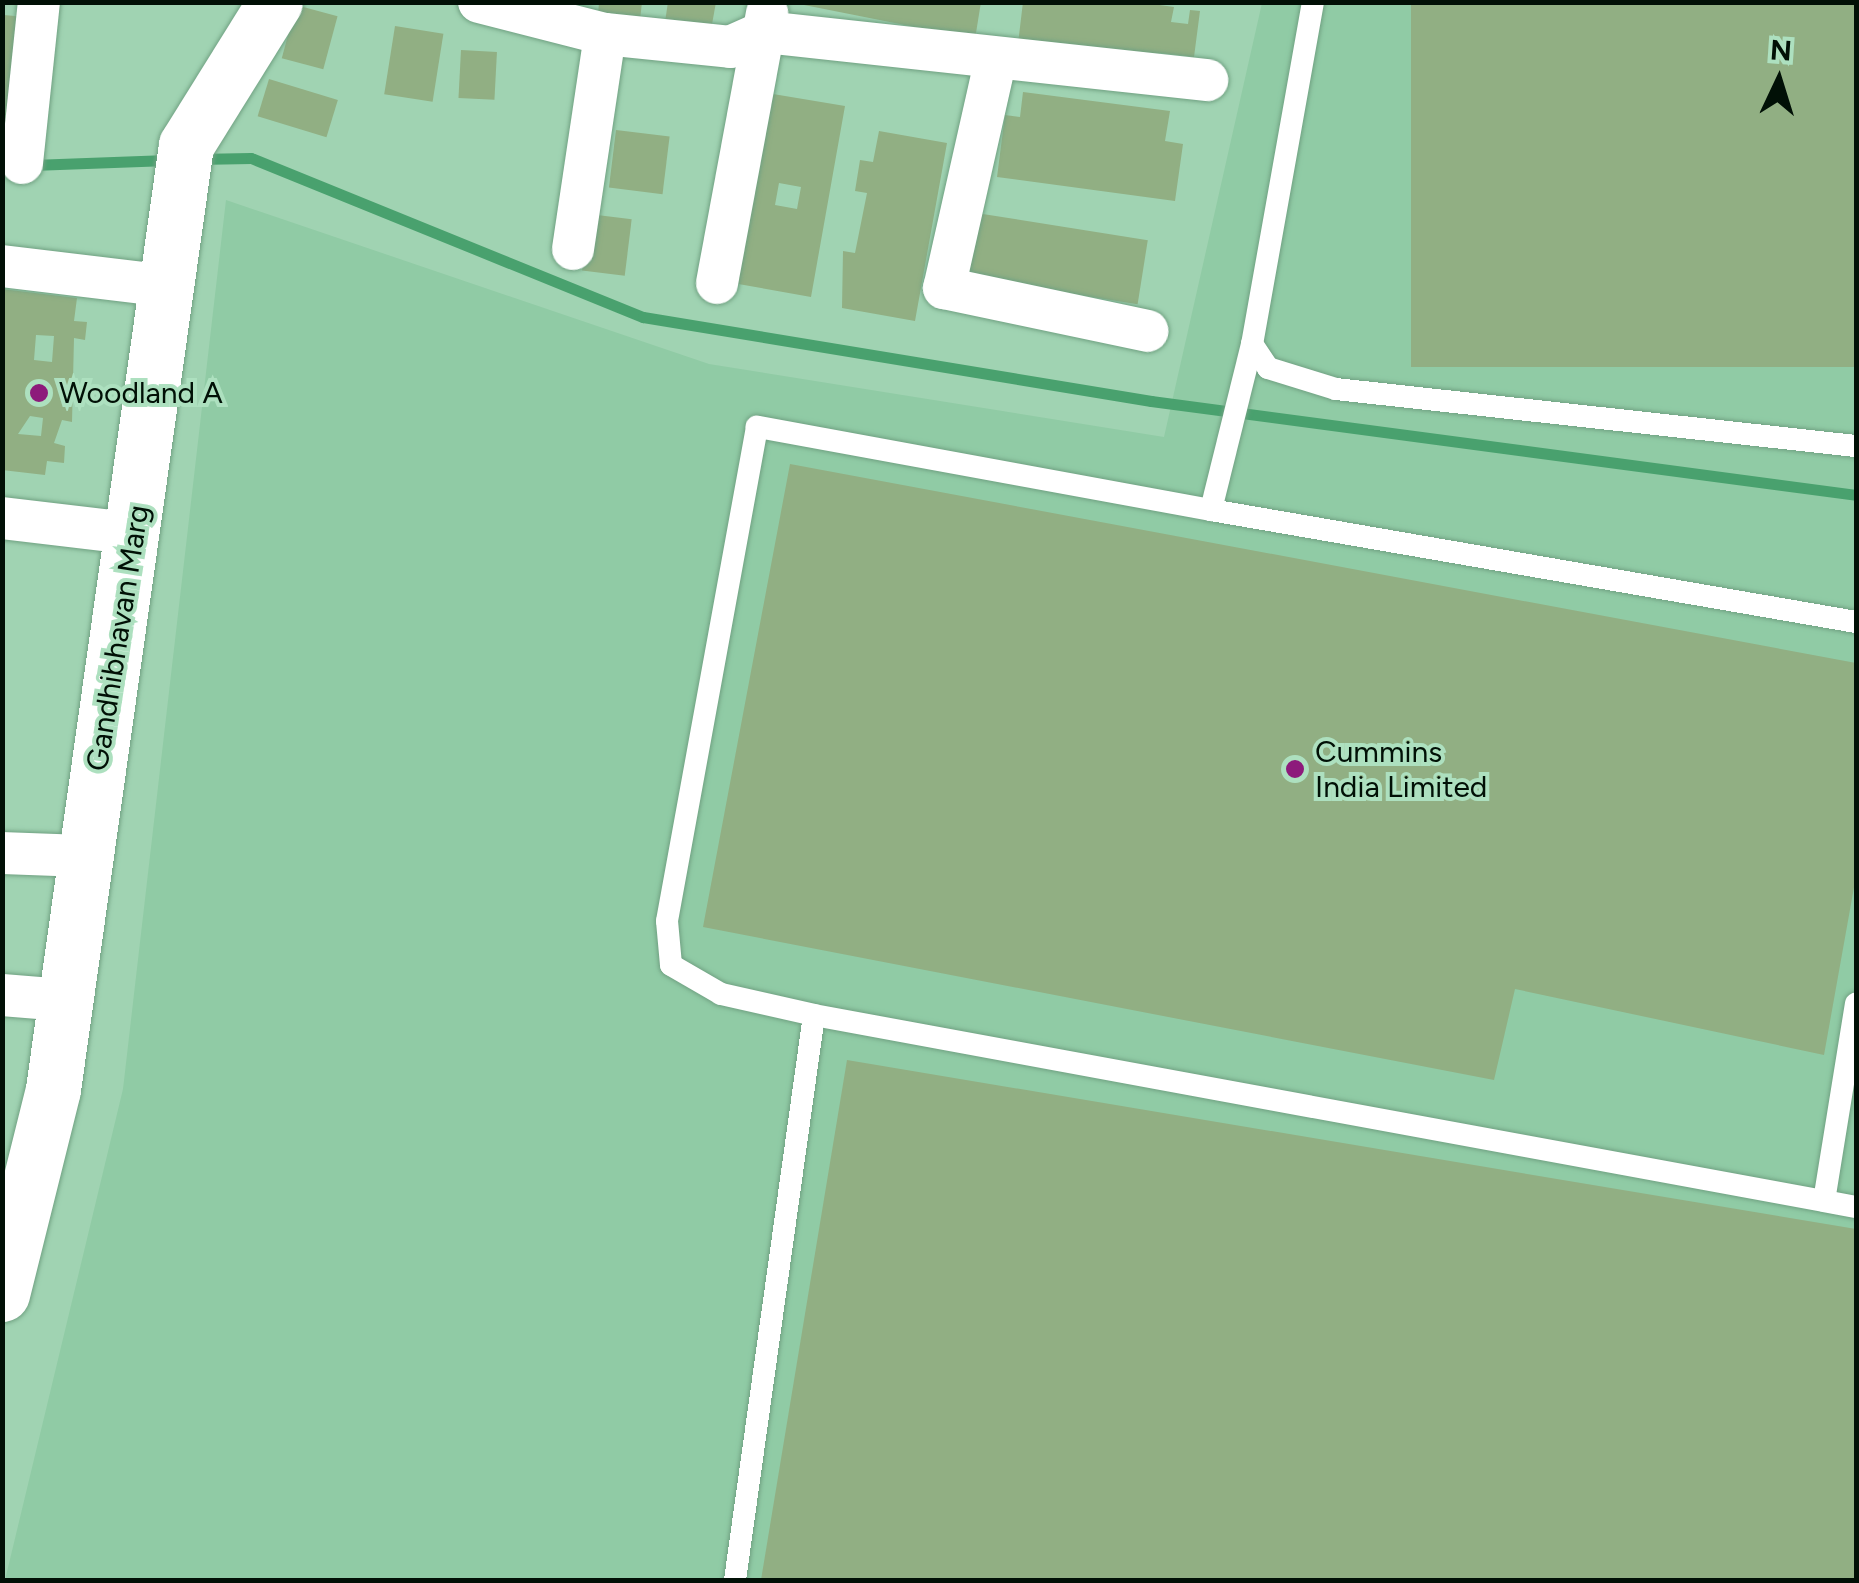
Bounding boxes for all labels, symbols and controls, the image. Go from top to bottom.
north arrow [1729,30,1829,130]
text: N [1769,32,1793,68]
place label: Woodland A [59,375,223,411]
marker: Woodland A [28,382,50,404]
street label: Gandhibhavan Marg [79,503,157,773]
place label: Cummins India Limited [1315,734,1487,804]
marker: Cummins India Limited [1284,758,1306,780]

